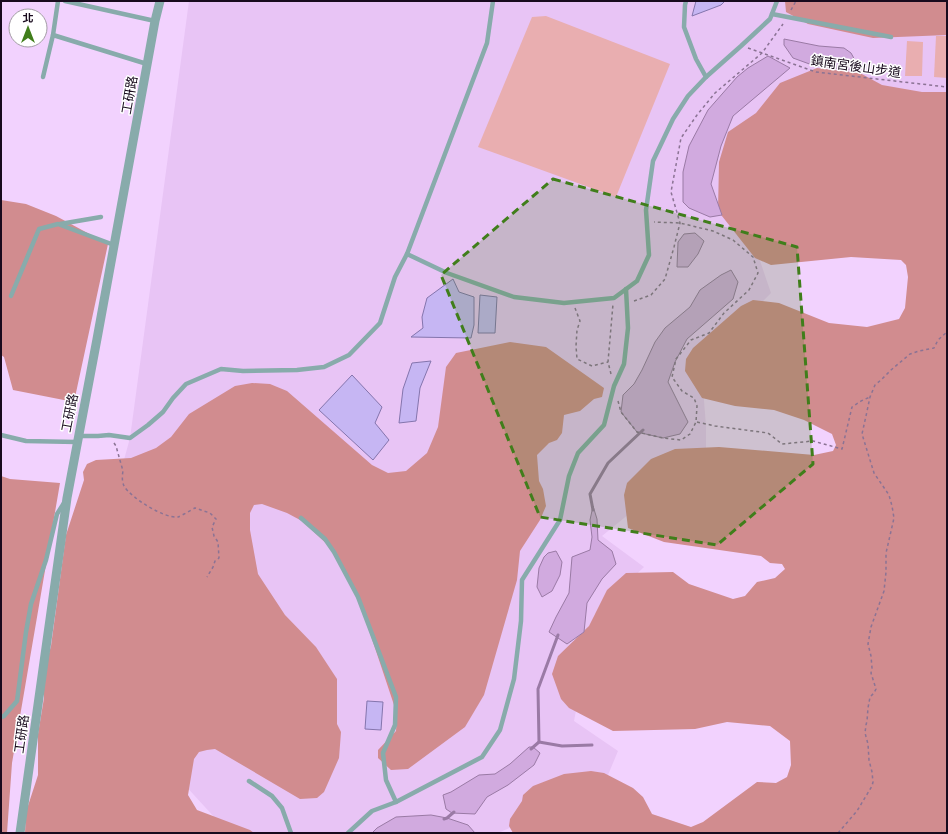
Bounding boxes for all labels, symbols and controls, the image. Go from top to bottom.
north arrow [8,8,48,48]
text: 北 [23,12,34,24]
street label: 鎮南宮後山步道 [810,53,902,80]
street label: 工研路 [119,75,140,116]
street label: 工研路 [58,393,81,434]
street label: 工研路 [11,714,32,754]

